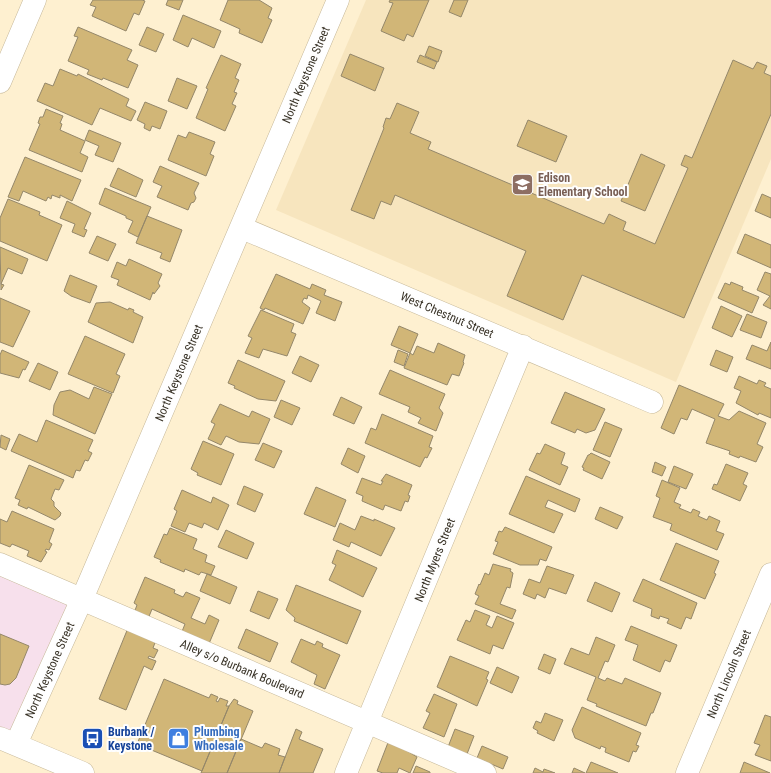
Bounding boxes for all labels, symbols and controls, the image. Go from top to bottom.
street label: North Keystone Street [279,24,333,125]
place label: Edison Elementary School [538,171,628,199]
school or university icon: Edison Elementary School [510,172,536,198]
street label: West Chestnut Street [398,289,496,341]
street label: North Keystone Street [152,322,206,423]
street label: North Myers Street [412,516,458,604]
street label: North Keystone Street [23,619,78,720]
street label: North Lincoln Street [704,627,754,720]
street label: Alley s/o Burbank Boulevard [178,637,306,701]
place label: Burbank / Keystone [108,725,155,753]
place label: Plumbing Wholesale [194,725,244,753]
bus stop icon: Burbank / Keystone [80,726,106,752]
shop icon: Plumbing Wholesale [165,726,191,752]

